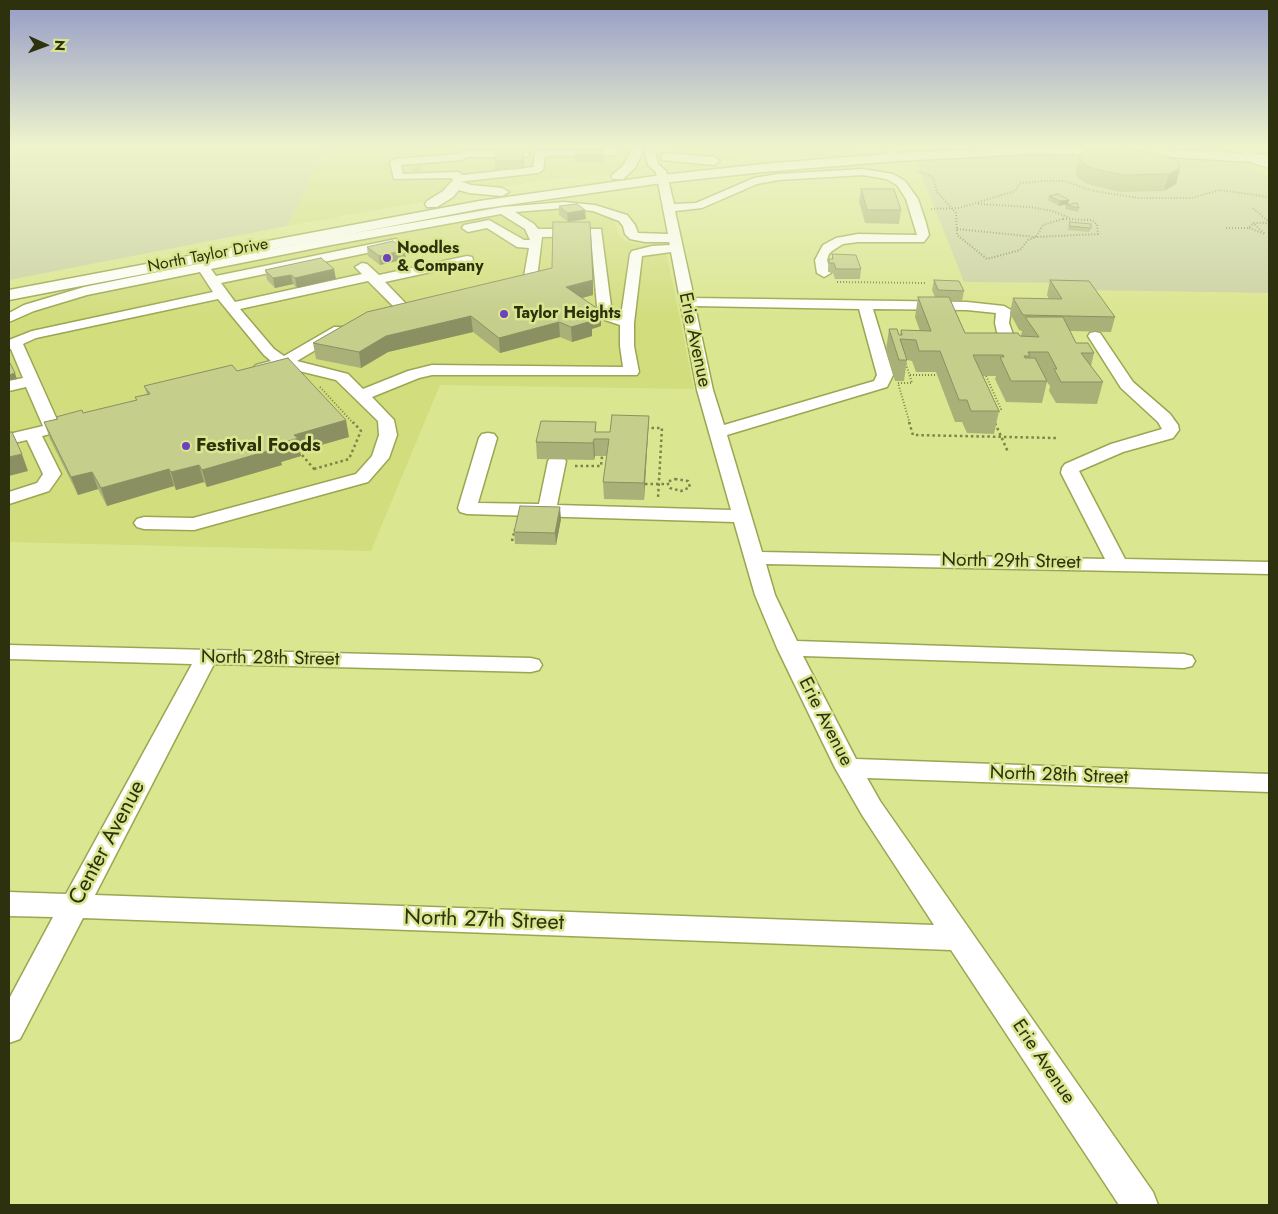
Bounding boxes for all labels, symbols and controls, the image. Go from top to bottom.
north arrow [20,20,70,70]
text: N [50,40,70,51]
street label: North Taylor Drive [146,235,270,277]
place label: Noodles & Company [397,239,484,277]
marker: Noodles & Company [381,252,393,264]
street label: Erie Avenue [673,290,715,390]
place label: Taylor Heights [514,304,621,324]
marker: Taylor Heights [498,308,510,320]
place label: Festival Foods [196,435,321,457]
marker: Festival Foods [180,440,192,452]
street label: North 29th Street [941,549,1081,575]
street label: North 28th Street [201,646,339,672]
street label: Erie Avenue [793,674,857,770]
street label: North 28th Street [989,762,1129,790]
street label: Center Avenue [64,776,152,910]
street label: North 27th Street [404,905,564,937]
street label: Erie Avenue [1007,1016,1079,1108]

